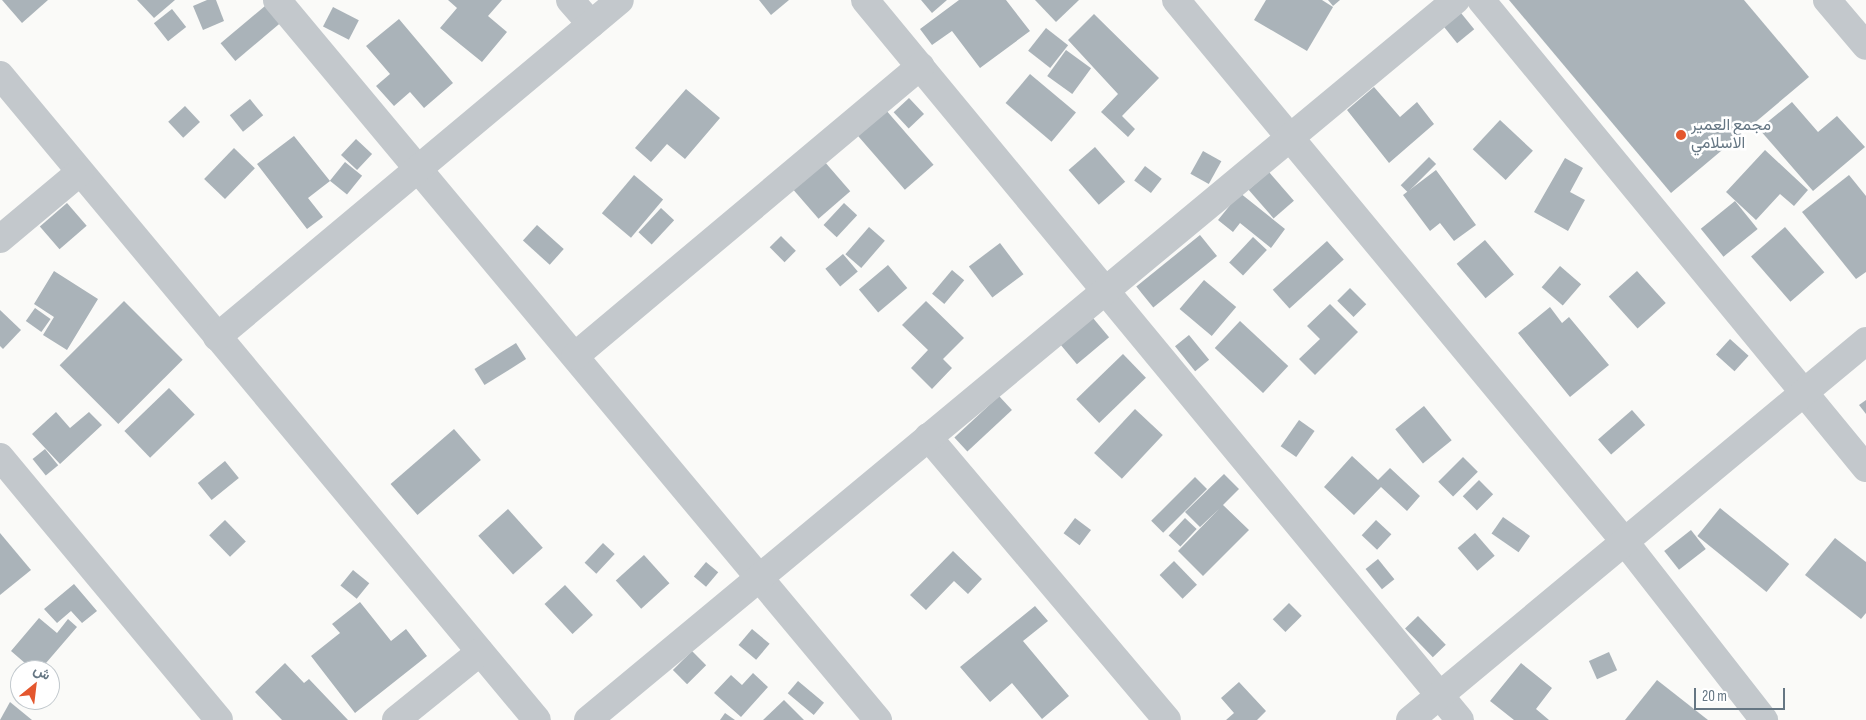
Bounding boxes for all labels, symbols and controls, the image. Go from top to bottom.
place label: مجمع العمير الاسلامي [1691,116,1771,154]
marker: مجمع العمير الاسلامي [1675,129,1687,141]
north arrow [10,660,60,710]
text: ش [31,661,54,684]
scale bar [1696,678,1787,710]
text: 20 m [1702,687,1727,706]

